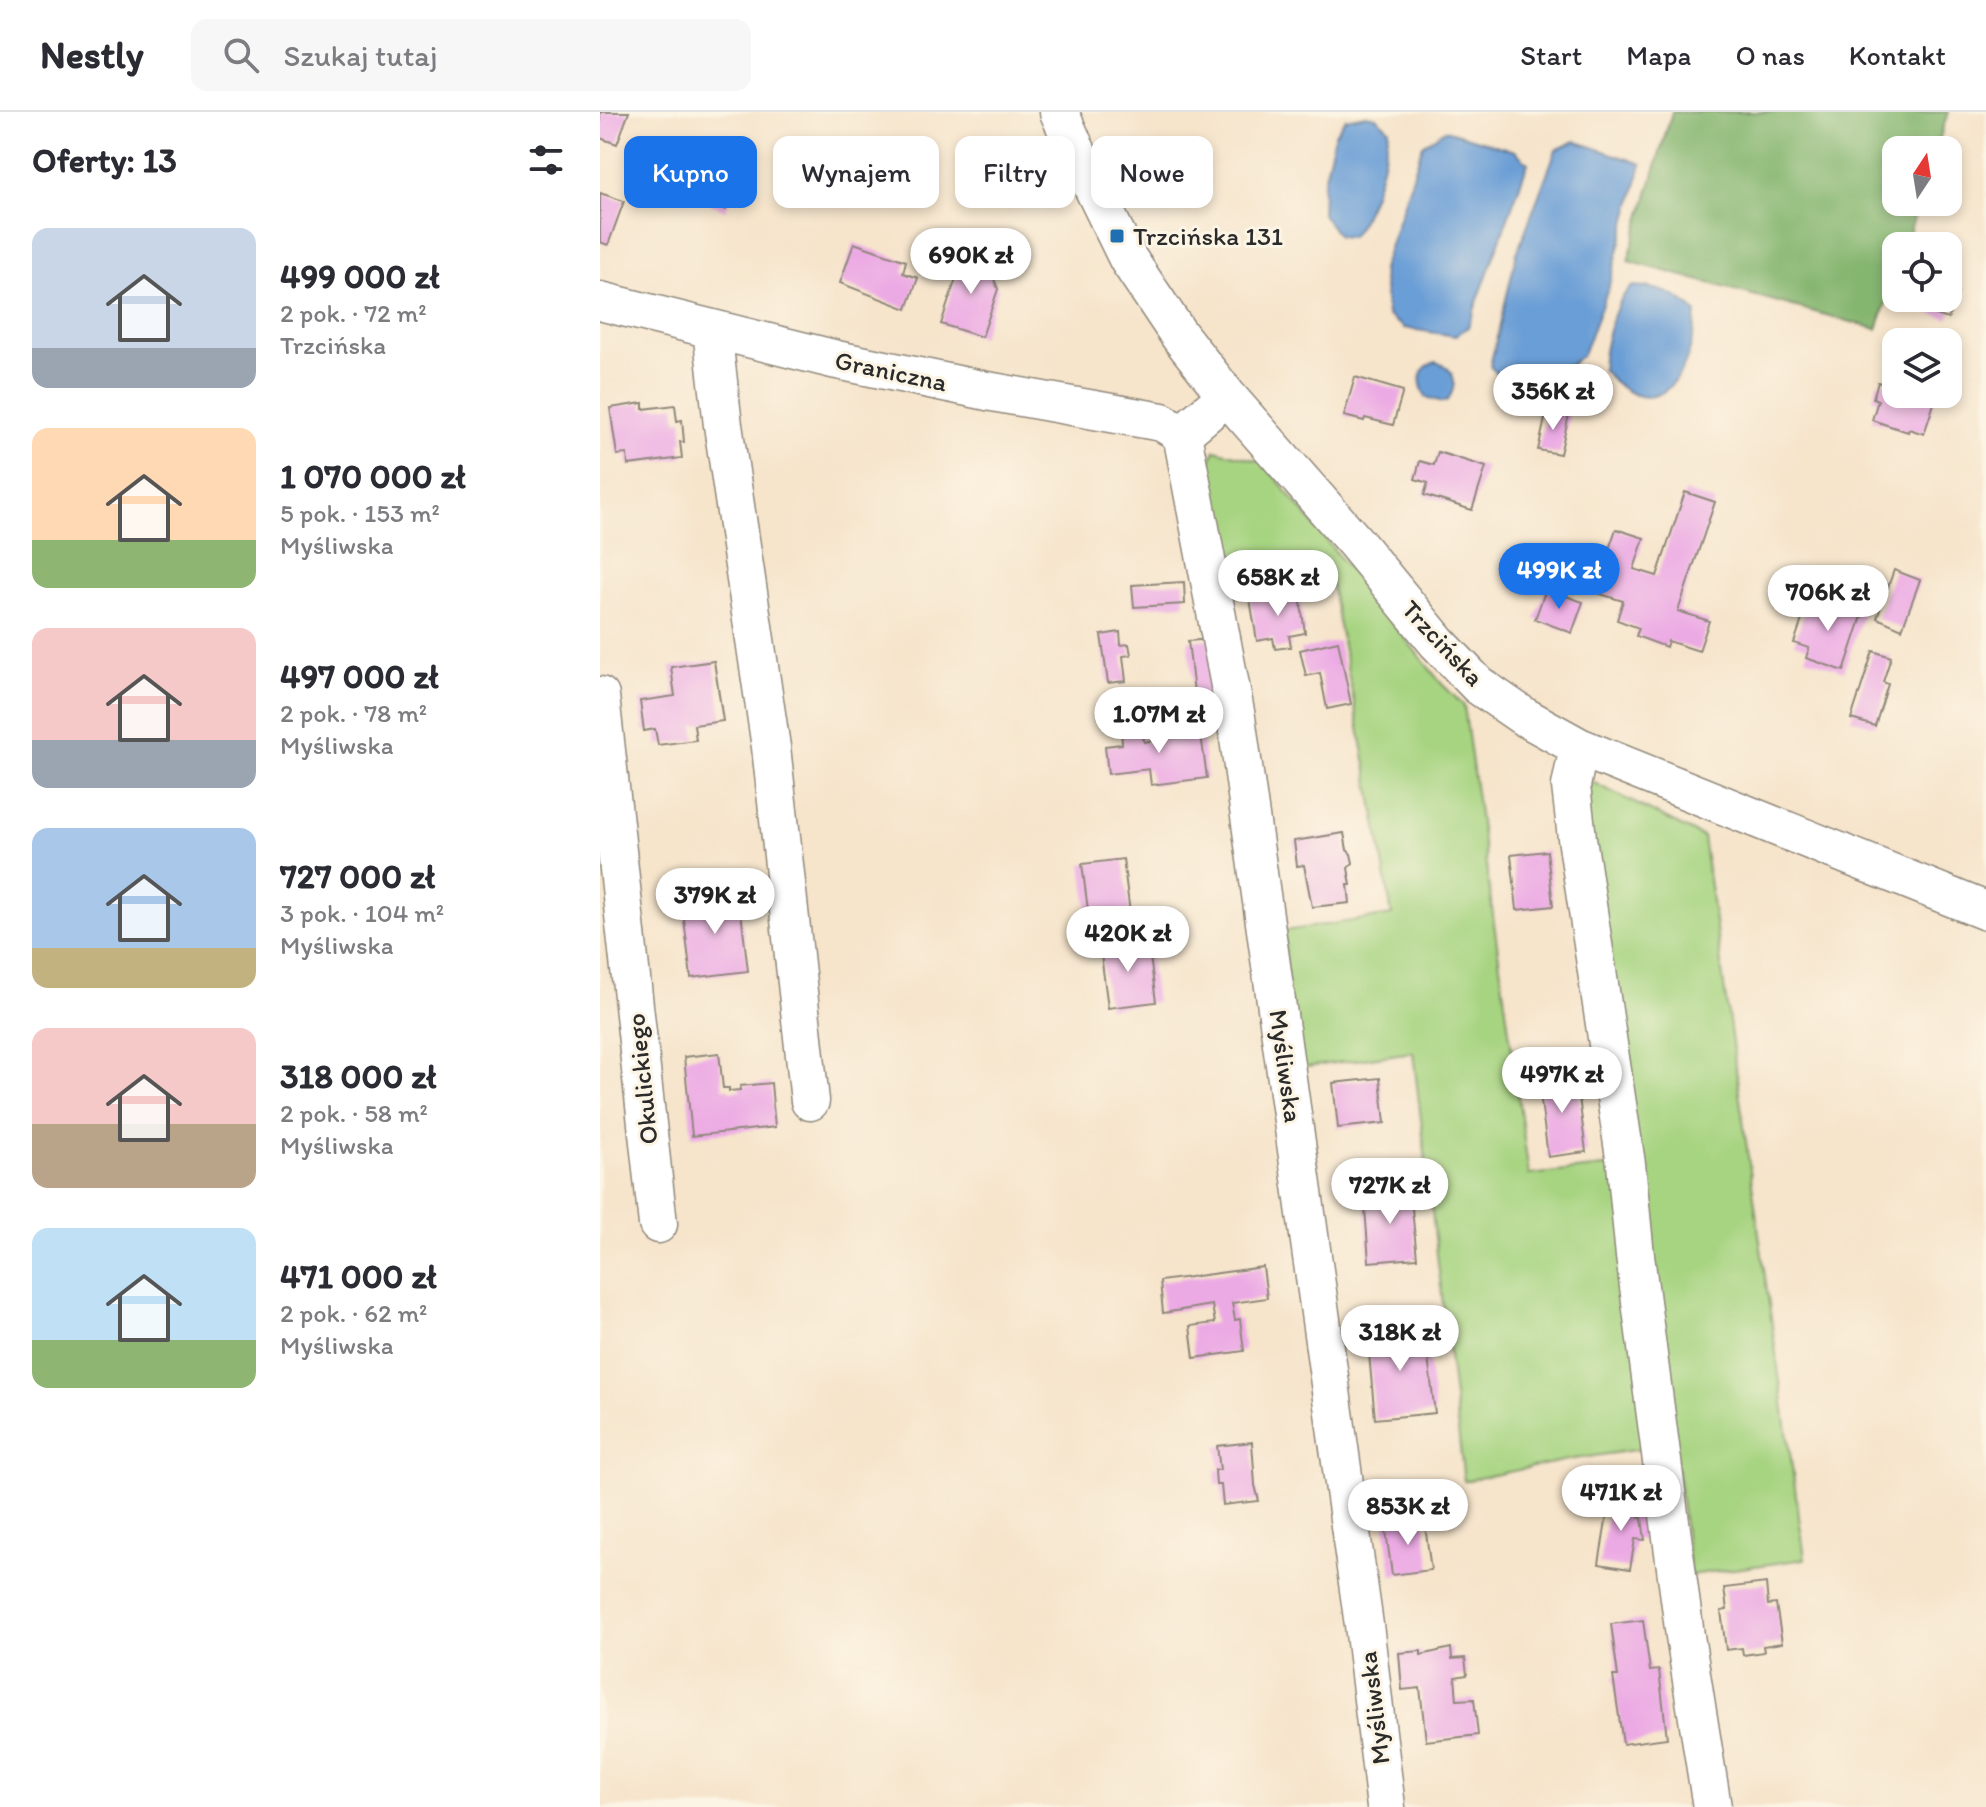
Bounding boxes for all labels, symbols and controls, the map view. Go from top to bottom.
search box [191,19,751,91]
text: Nestly [40,32,143,78]
icon: search [219,33,263,77]
text: Szukaj tutaj [283,37,437,74]
text: Start [1520,38,1582,72]
text: Mapa [1626,38,1691,72]
text: O nas [1735,38,1805,72]
text: Kontakt [1849,38,1946,72]
chip: Kupno [624,136,757,208]
chip: Wynajem [773,136,939,208]
chip: Filtry [955,136,1075,208]
chip: Nowe [1091,136,1213,208]
north arrow [1882,136,1962,216]
map controls [1882,136,1962,408]
icon: filters [524,138,568,182]
text: Oferty: 13 [32,140,177,181]
place label: Trzcińska 131 [1133,220,1283,252]
marker: Trzcińska 131 [1108,227,1126,245]
pin: 690K zł [897,228,1045,296]
button: locate [1882,232,1962,312]
text: 690K zł [928,238,1014,270]
text: 499 000 zł [280,256,440,297]
icon: home [96,260,192,356]
text: 2 pok. · 72 m² [280,297,427,329]
button: layers [1882,328,1962,408]
text: Trzcińska [280,329,386,361]
street label: Graniczna [832,344,951,399]
pin: 356K zł [1479,364,1627,432]
text: 356K zł [1511,374,1595,406]
text: 1 070 000 zł [280,456,466,497]
icon: home [96,460,192,556]
text: 5 pok. · 153 m² [280,497,440,529]
text: Myśliwska [280,529,394,561]
pin: 499K zł [1485,543,1633,611]
pin: 658K zł [1204,550,1352,618]
text: 499K zł [1517,553,1601,585]
text: 658K zł [1236,560,1320,592]
pin: 706K zł [1754,565,1902,633]
text: 706K zł [1786,575,1870,607]
street label: Trzcińska [1395,593,1491,693]
text: 497 000 zł [280,656,439,697]
icon: home [96,660,192,756]
pin: 1.07M zł [1076,687,1242,755]
text: 2 pok. · 78 m² [280,697,427,729]
text: 1.07M zł [1112,697,1206,729]
text: Myśliwska [280,729,394,761]
text: 727 000 zł [280,856,435,897]
icon: home [96,860,192,956]
pin: 379K zł [641,868,789,936]
text: 379K zł [674,878,756,910]
text: 3 pok. · 104 m² [280,897,444,929]
pin: 420K zł [1054,906,1202,974]
text: 420K zł [1084,916,1172,948]
text: Myśliwska [280,929,394,961]
street label: Myśliwska [1262,1008,1310,1125]
street label: Okulickiego [619,1012,665,1146]
pin: 497K zł [1488,1047,1636,1115]
text: 318 000 zł [280,1056,437,1097]
text: 497K zł [1520,1057,1604,1089]
icon: home [96,1060,192,1156]
text: 2 pok. · 58 m² [280,1097,428,1129]
text: Myśliwska [280,1129,394,1161]
pin: 727K zł [1316,1158,1464,1226]
text: 727K zł [1349,1168,1431,1200]
text: 471 000 zł [280,1256,437,1297]
icon: home [96,1260,192,1356]
text: 2 pok. · 62 m² [280,1297,427,1329]
pin: 318K zł [1326,1305,1474,1373]
text: 318K zł [1359,1315,1441,1347]
text: Myśliwska [280,1329,394,1361]
pin: 471K zł [1547,1465,1695,1533]
text: 471K zł [1580,1475,1662,1507]
pin: 853K zł [1334,1479,1482,1547]
text: 853K zł [1366,1489,1450,1521]
street label: Myśliwska [1351,1649,1397,1766]

